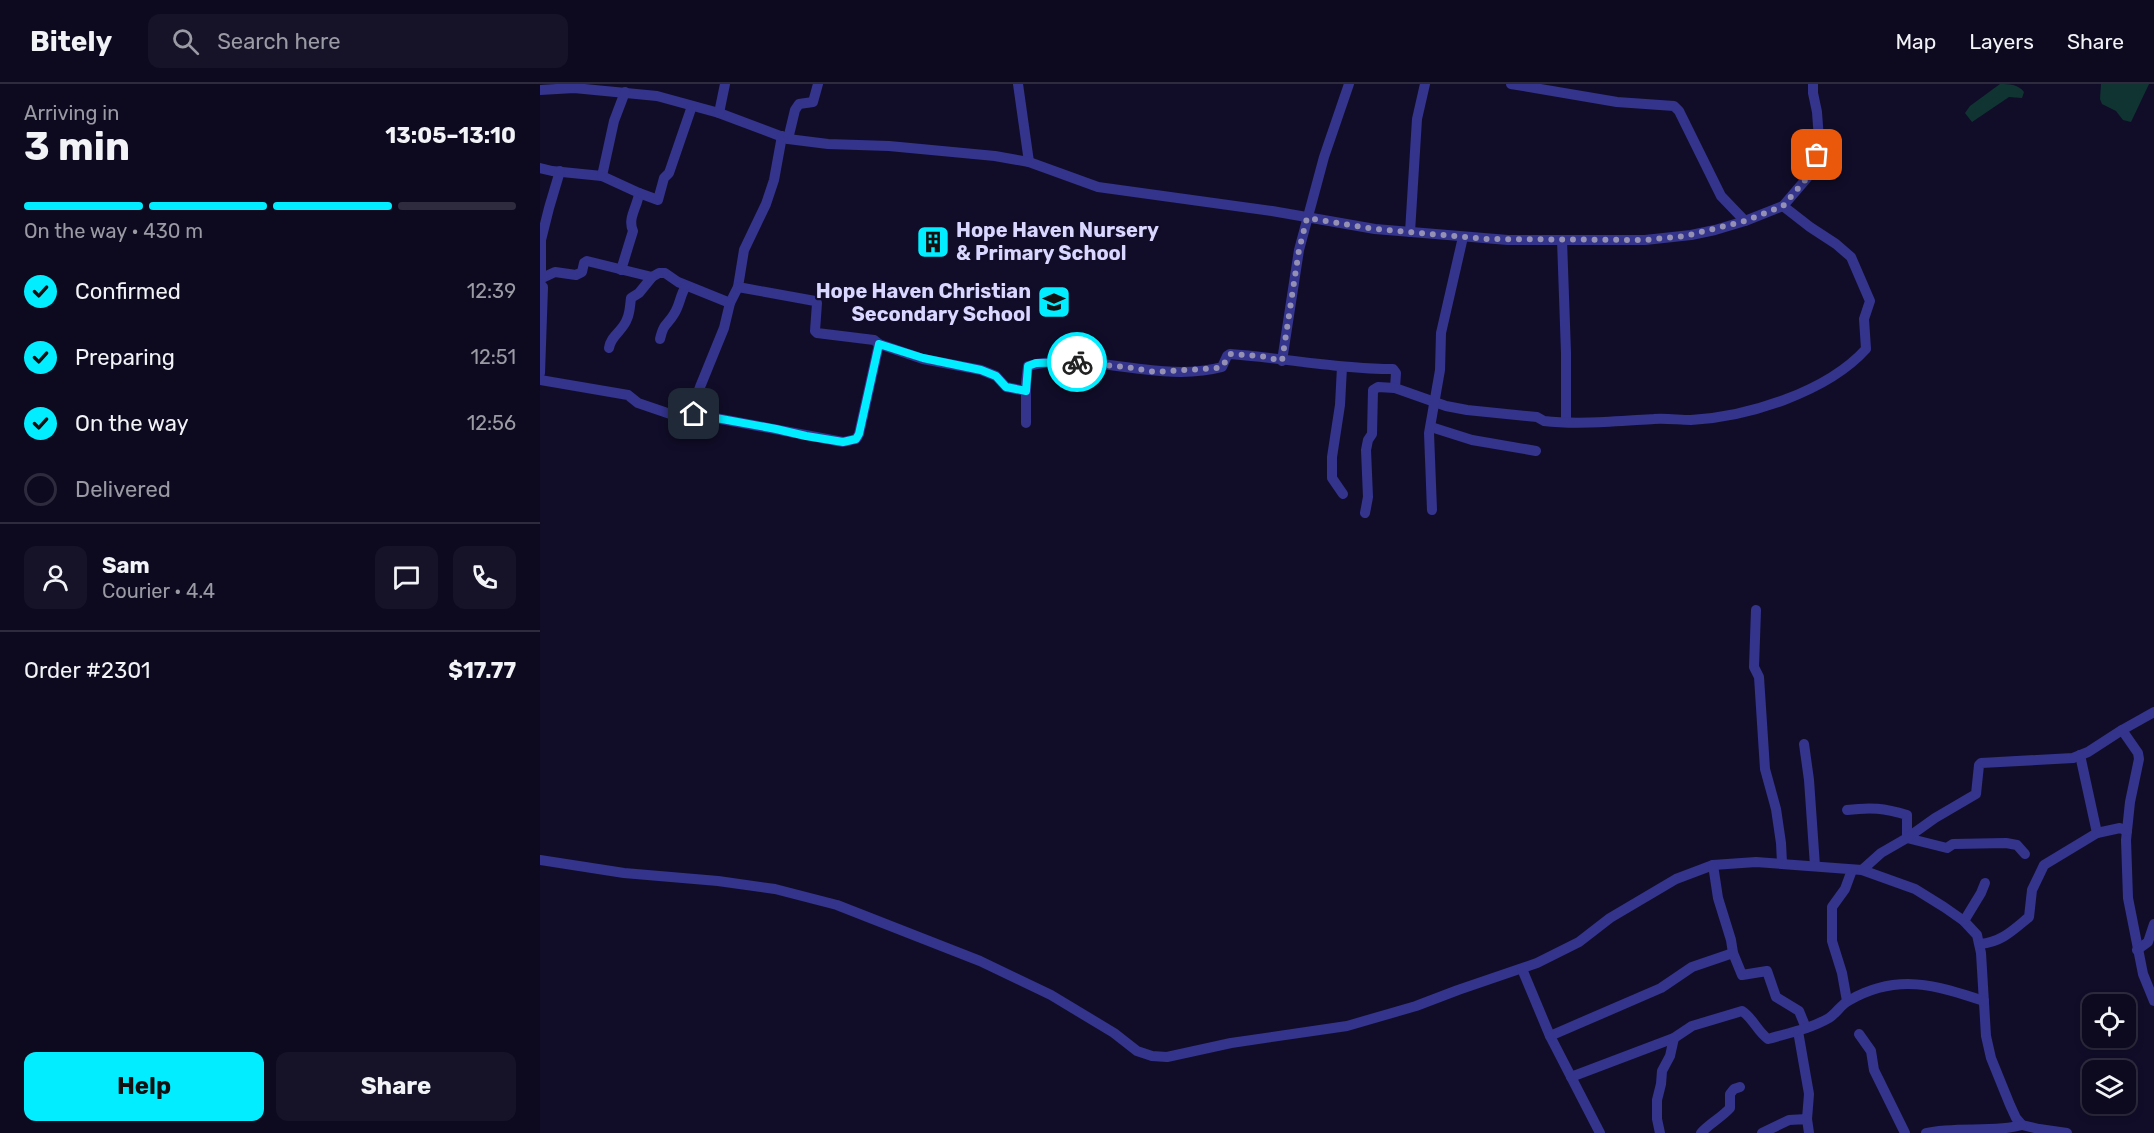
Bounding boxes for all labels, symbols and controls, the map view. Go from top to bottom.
search box [148,14,568,68]
text: Bitely [30,25,112,58]
icon: search [169,25,202,58]
text: Search here [217,28,341,55]
text: Map [1895,29,1936,54]
text: Layers [1969,29,2034,54]
text: Share [2067,29,2124,54]
text: Arriving in [24,101,119,125]
text: 13:05–13:10 [385,122,516,149]
text: 3 min [24,124,130,170]
pin [1791,129,1842,180]
icon: bag [1800,138,1833,171]
place label: Hope Haven Nursery & Primary School [956,218,1159,265]
text: On the way · 430 m [24,219,203,243]
building icon: Hope Haven Nursery & Primary School [915,224,951,260]
icon: check [24,275,57,308]
text: Confirmed [75,278,181,305]
text: 12:39 [467,279,516,303]
place label: Hope Haven Christian Secondary School [816,279,1031,326]
school or university icon: Hope Haven Christian Secondary School [1036,284,1072,320]
courier [1047,332,1107,392]
icon: check [24,341,57,374]
text: Preparing [75,344,175,371]
text: 12:51 [470,345,516,369]
icon: bike [1061,346,1094,379]
pin [668,388,719,439]
icon: home [677,397,710,430]
icon: check [24,407,57,440]
text: On the way [75,410,189,437]
text: 12:56 [467,411,516,435]
text: Delivered [75,476,171,503]
button: person [24,546,87,609]
button: chat [375,546,438,609]
button: phone [453,546,516,609]
text: Sam [102,552,150,579]
text: Courier · 4.4 [102,579,215,603]
text: Order #2301 [24,657,151,684]
text: $17.77 [448,657,516,684]
map controls [2082,994,2136,1114]
button: locate [2082,994,2136,1048]
button: Help [24,1052,264,1121]
button: Share [276,1052,516,1121]
button: layers [2082,1060,2136,1114]

